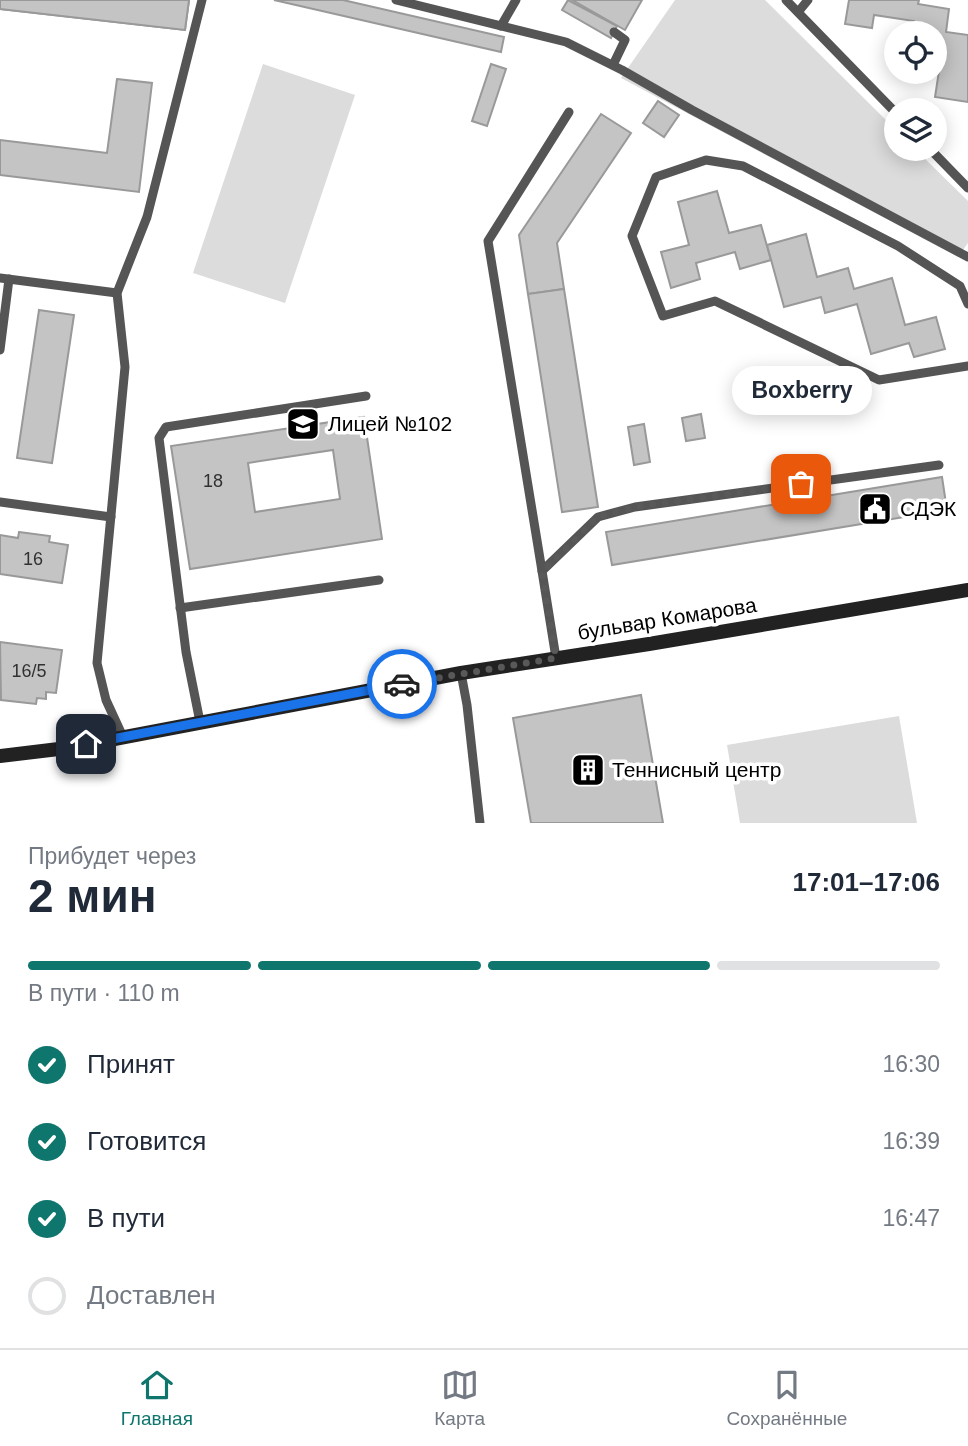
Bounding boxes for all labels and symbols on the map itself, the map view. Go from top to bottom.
callout: Boxberry [731,365,871,414]
school or university icon: Лицей №102 [284,405,322,443]
place label: Лицей №102 [328,412,452,435]
pin [771,454,831,514]
house number: 18 [203,471,223,491]
public building icon: СДЭК [856,490,894,528]
place label: СДЭК [900,497,957,520]
house number: 16 [23,549,43,569]
street label: бульвар Комарова [576,593,758,644]
courier [367,649,437,719]
house number: 16/5 [11,661,47,681]
pin [56,714,116,774]
building icon: Теннисный центр [569,751,607,789]
place label: Теннисный центр [612,758,781,781]

